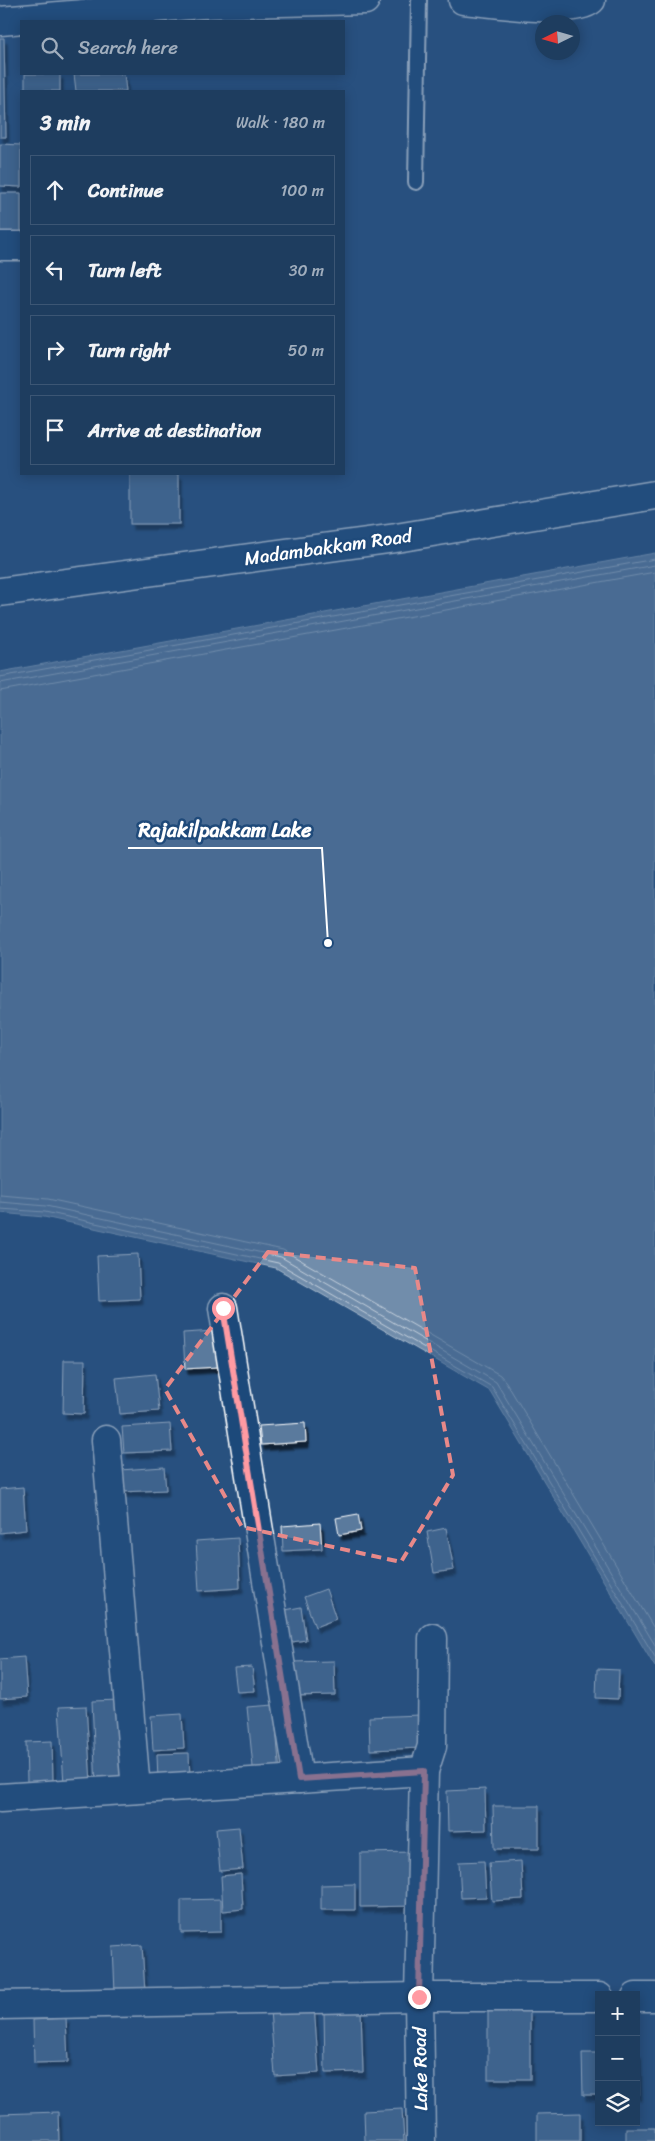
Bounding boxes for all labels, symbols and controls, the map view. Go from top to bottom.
north arrow [535,15,580,60]
search box [20,20,345,75]
text: Search here [78,31,178,64]
icon: search [38,34,66,62]
text: 3 min [40,104,90,142]
text: Walk · 180 m [236,108,325,137]
text: Continue [88,174,164,207]
icon: ahead [41,176,69,204]
text: 100 m [280,176,324,205]
text: Turn left [88,254,161,287]
icon: left [41,256,69,284]
text: 30 m [289,256,324,285]
text: Turn right [88,334,170,367]
icon: right [41,336,69,364]
text: 50 m [288,336,324,365]
text: Arrive at destination [88,414,261,447]
icon: arrive [41,416,69,444]
street label: Madambakkam Road [242,519,416,575]
callout: Rajakilpakkam Lake [128,813,322,848]
text: Rajakilpakkam Lake [137,813,312,848]
route start [212,1297,235,1320]
route end [408,1986,431,2009]
map controls [595,1991,640,2126]
button: + [595,1991,640,2036]
street label: Lake Road [403,2026,437,2111]
button: − [595,2036,640,2081]
button: layers [595,2081,640,2126]

